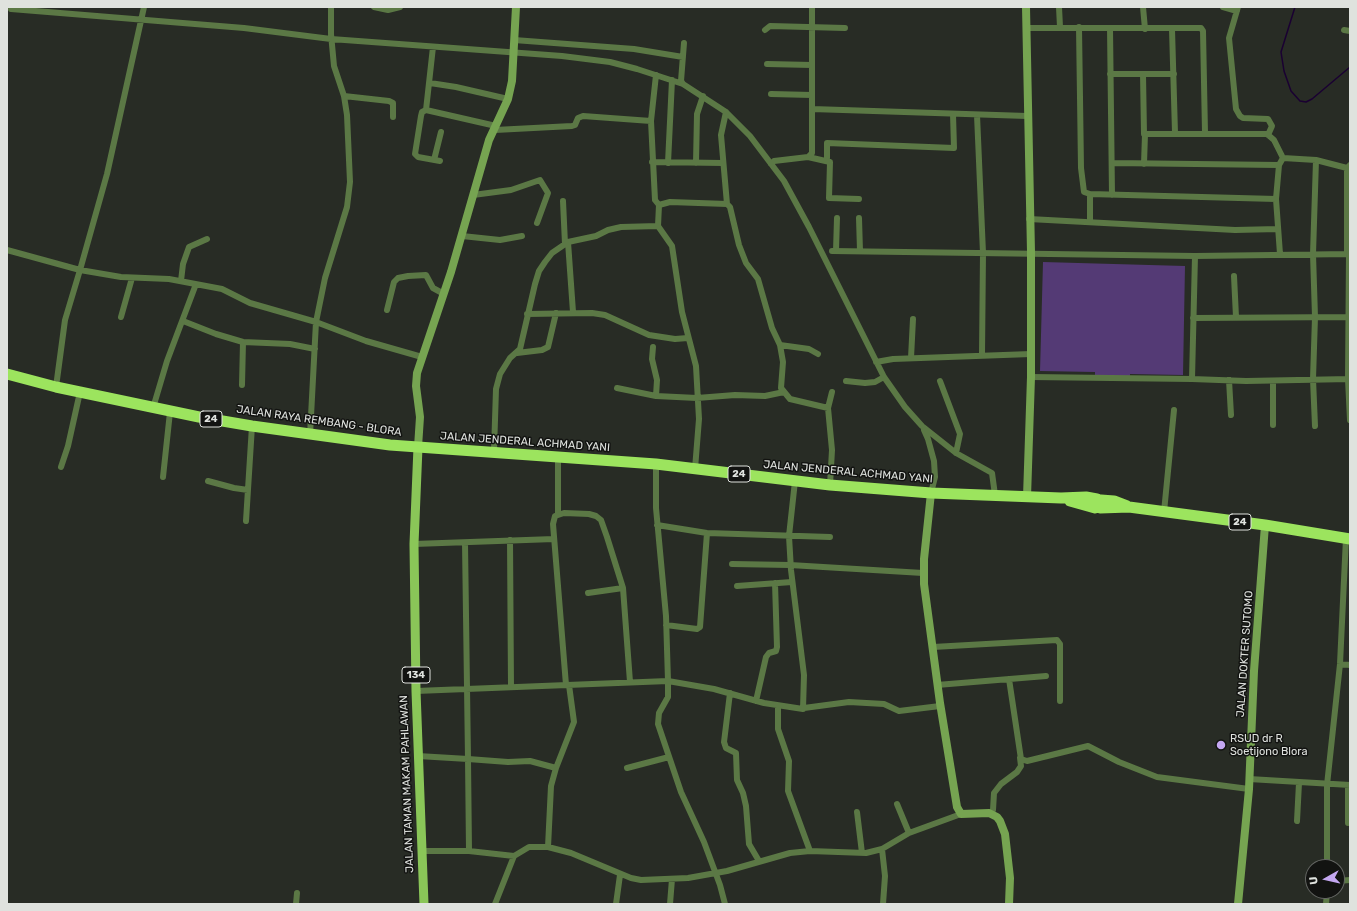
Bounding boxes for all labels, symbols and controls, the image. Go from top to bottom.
street label: JALAN RAYA REMBANG - BLORA [235,403,403,439]
road number: 24 [200,411,222,427]
street label: JALAN JENDERAL ACHMAD YANI [440,429,610,455]
street label: JALAN JENDERAL ACHMAD YANI [763,458,933,486]
road number: 24 [728,466,750,482]
road number: 24 [1229,514,1251,530]
street label: JALAN DOKTER SUTOMO [1234,590,1256,718]
road number: 134 [402,667,430,683]
street label: JALAN TAMAN MAKAM PAHLAWAN [397,695,417,873]
place label: RSUD dr R Soetijono Blora [1230,732,1308,758]
marker: RSUD dr R Soetijono Blora [1215,739,1227,751]
north arrow [1305,859,1345,899]
text: U [1307,876,1321,885]

